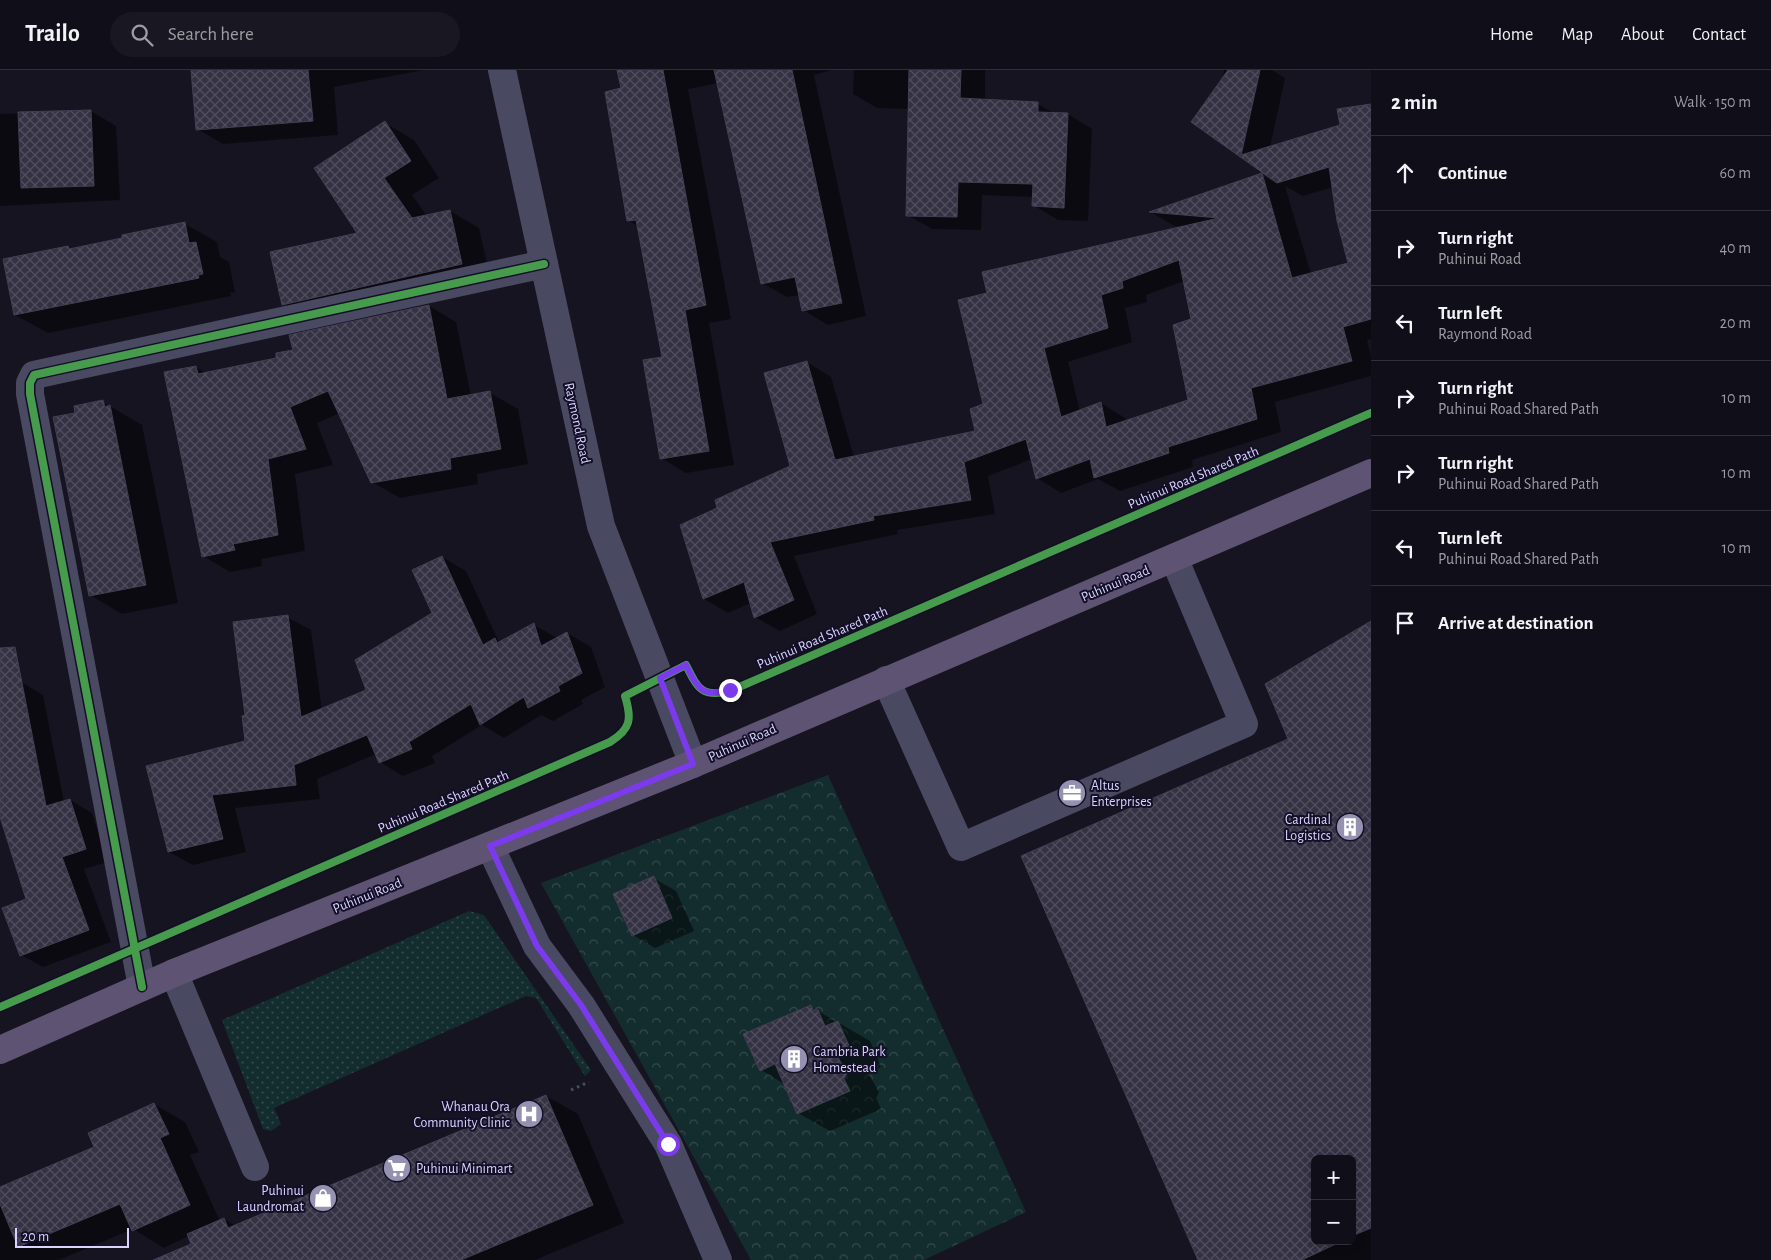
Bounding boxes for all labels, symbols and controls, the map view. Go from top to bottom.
search box [110,12,460,57]
icon: search [128,21,156,49]
text: Trailo [25,22,80,46]
text: Search here [168,25,254,44]
text: Home [1490,26,1533,44]
text: Map [1561,26,1593,44]
text: About [1621,26,1664,44]
text: Contact [1692,26,1746,44]
text: 2 min [1391,92,1438,113]
text: Walk · 150 m [1674,94,1751,110]
icon: ahead [1391,159,1419,187]
text: Continue [1438,164,1507,183]
text: 60 m [1720,165,1751,181]
text: Turn right [1438,229,1513,248]
icon: right [1391,234,1419,262]
text: 40 m [1719,240,1751,256]
text: Puhinui Road [1438,251,1521,267]
text: Turn left [1438,304,1502,323]
icon: left [1391,309,1419,337]
text: 20 m [1720,315,1751,331]
text: Raymond Road [1438,326,1532,342]
text: Turn right [1438,379,1513,398]
street label: Raymond Road [562,381,592,465]
icon: right [1391,384,1419,412]
text: 10 m [1722,390,1751,406]
text: Puhinui Road Shared Path [1438,401,1599,417]
street label: Puhinui Road Shared Path [1126,444,1261,512]
text: Turn right [1438,454,1513,473]
icon: right [1391,459,1419,487]
text: 10 m [1722,465,1751,481]
text: Puhinui Road Shared Path [1438,476,1599,492]
text: Turn left [1438,529,1502,548]
icon: left [1391,534,1419,562]
text: 10 m [1722,540,1751,556]
text: Puhinui Road Shared Path [1438,551,1599,567]
street label: Puhinui Road [1079,563,1152,605]
street label: Puhinui Road Shared Path [755,604,890,672]
icon: arrive [1391,609,1419,637]
text: Arrive at destination [1438,614,1594,633]
route end [719,679,742,702]
street label: Puhinui Road [706,722,779,764]
street label: Puhinui Road Shared Path [376,768,511,836]
office icon: Altus Enterprises [1057,778,1087,808]
place label: Altus Enterprises [1091,779,1152,809]
building icon: Cardinal Logistics [1335,812,1365,842]
place label: Cardinal Logistics [1285,813,1331,843]
street label: Puhinui Road [331,876,404,916]
building icon: Cambria Park Homestead [779,1044,809,1074]
place label: Cambria Park Homestead [813,1045,886,1075]
hospital icon: Whanau Ora Community Clinic [514,1099,544,1129]
place label: Whanau Ora Community Clinic [414,1100,511,1130]
route start [657,1133,680,1156]
supermarket icon: Puhinui Minimart [382,1153,412,1183]
map controls [1311,1155,1356,1245]
button: + [1311,1155,1356,1200]
place label: Puhinui Minimart [416,1162,513,1176]
shop icon: Puhinui Laundromat [308,1183,338,1213]
place label: Puhinui Laundromat [237,1184,305,1214]
button: − [1311,1200,1356,1245]
scale bar [15,1225,129,1248]
text: 20 m [22,1230,49,1244]

